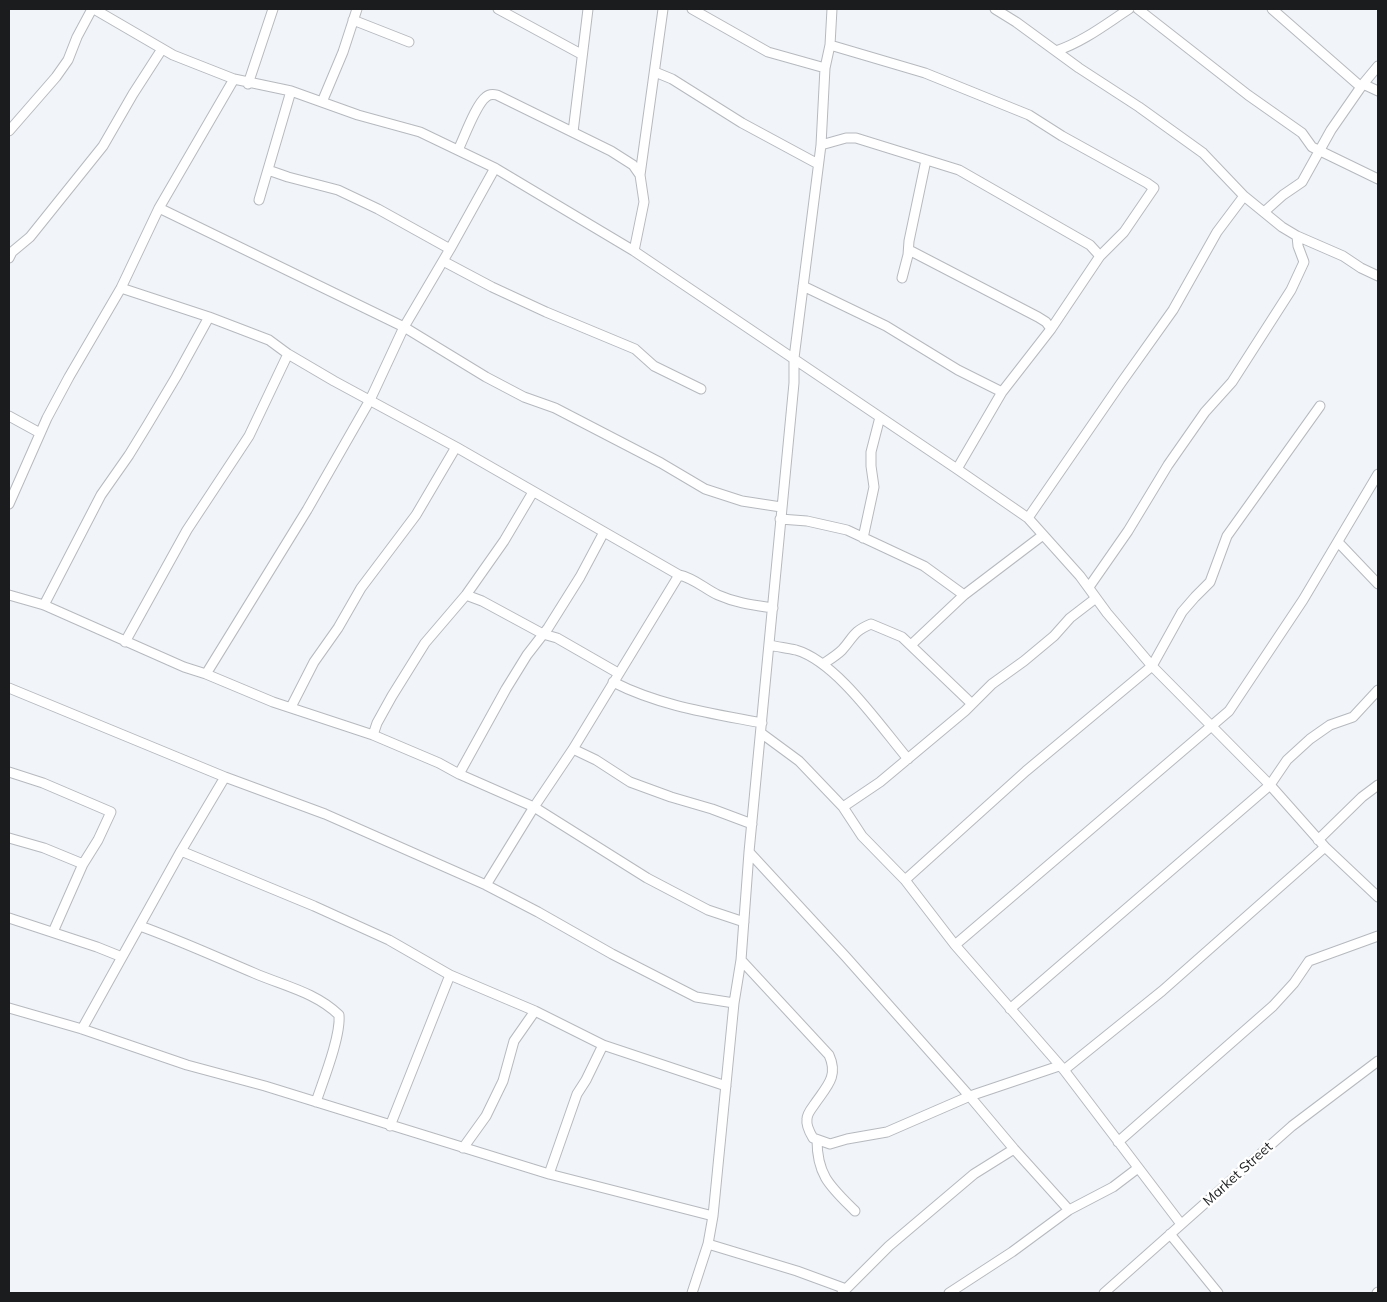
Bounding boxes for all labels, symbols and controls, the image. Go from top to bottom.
street label: Market Street [1200,1139,1276,1209]

